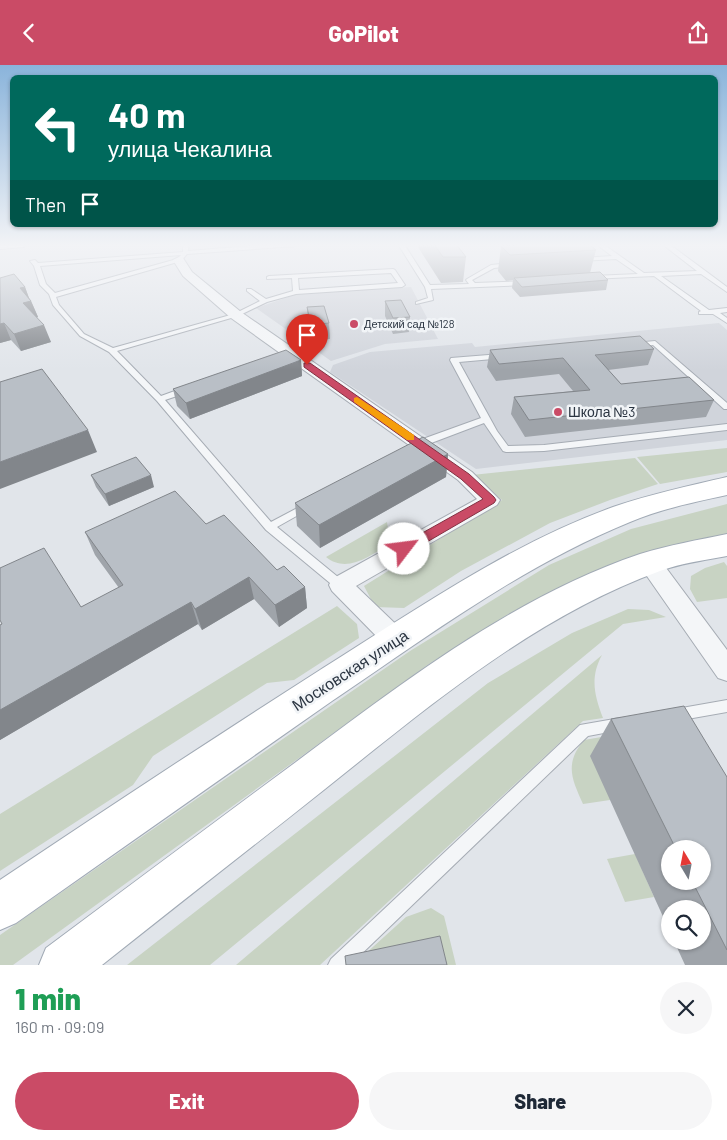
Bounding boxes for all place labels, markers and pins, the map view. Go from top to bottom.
pin [286,314,328,365]
place label: Детский сад №128 [364,317,455,330]
marker: Детский сад №128 [348,318,360,330]
place label: Школа №3 [568,403,636,420]
marker: Школа №3 [552,406,564,418]

